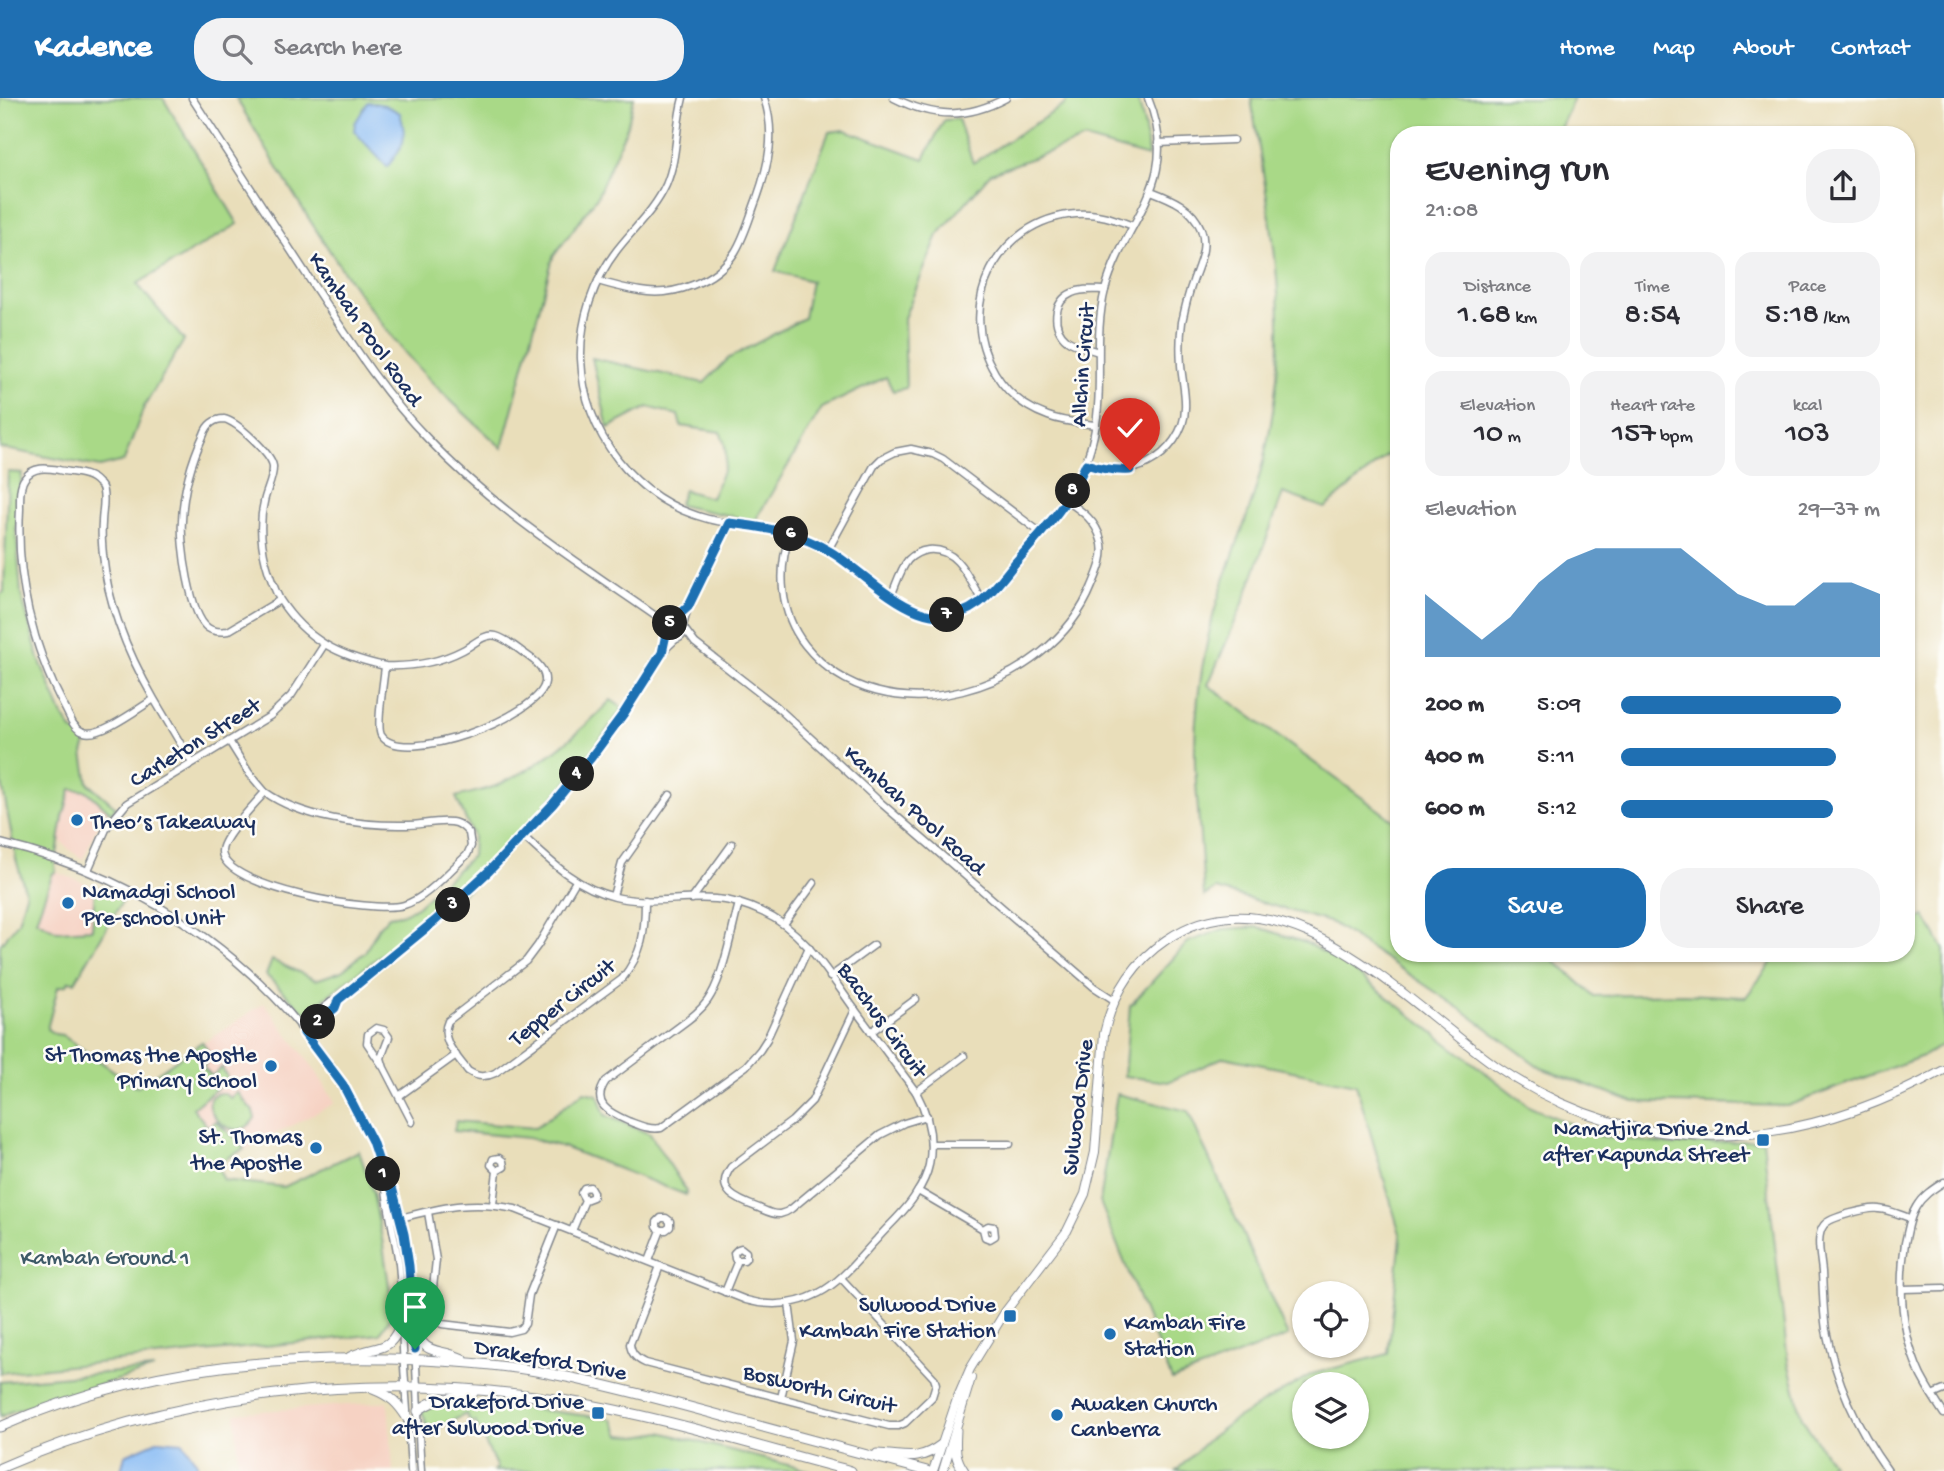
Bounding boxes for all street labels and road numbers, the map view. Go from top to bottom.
street label: Kambah Pool Road [301,248,428,413]
street label: Allchin Circuit [1067,301,1102,428]
street label: Carleton Street [125,692,268,795]
street label: Kambah Pool Road [837,741,991,883]
street label: Tepper Circuit [503,953,623,1055]
street label: Bacchus Circuit [830,957,933,1085]
street label: Sulwood Drive [1058,1037,1101,1177]
street label: Drakeford Drive [470,1334,630,1388]
street label: Bosworth Circuit [739,1360,900,1421]

